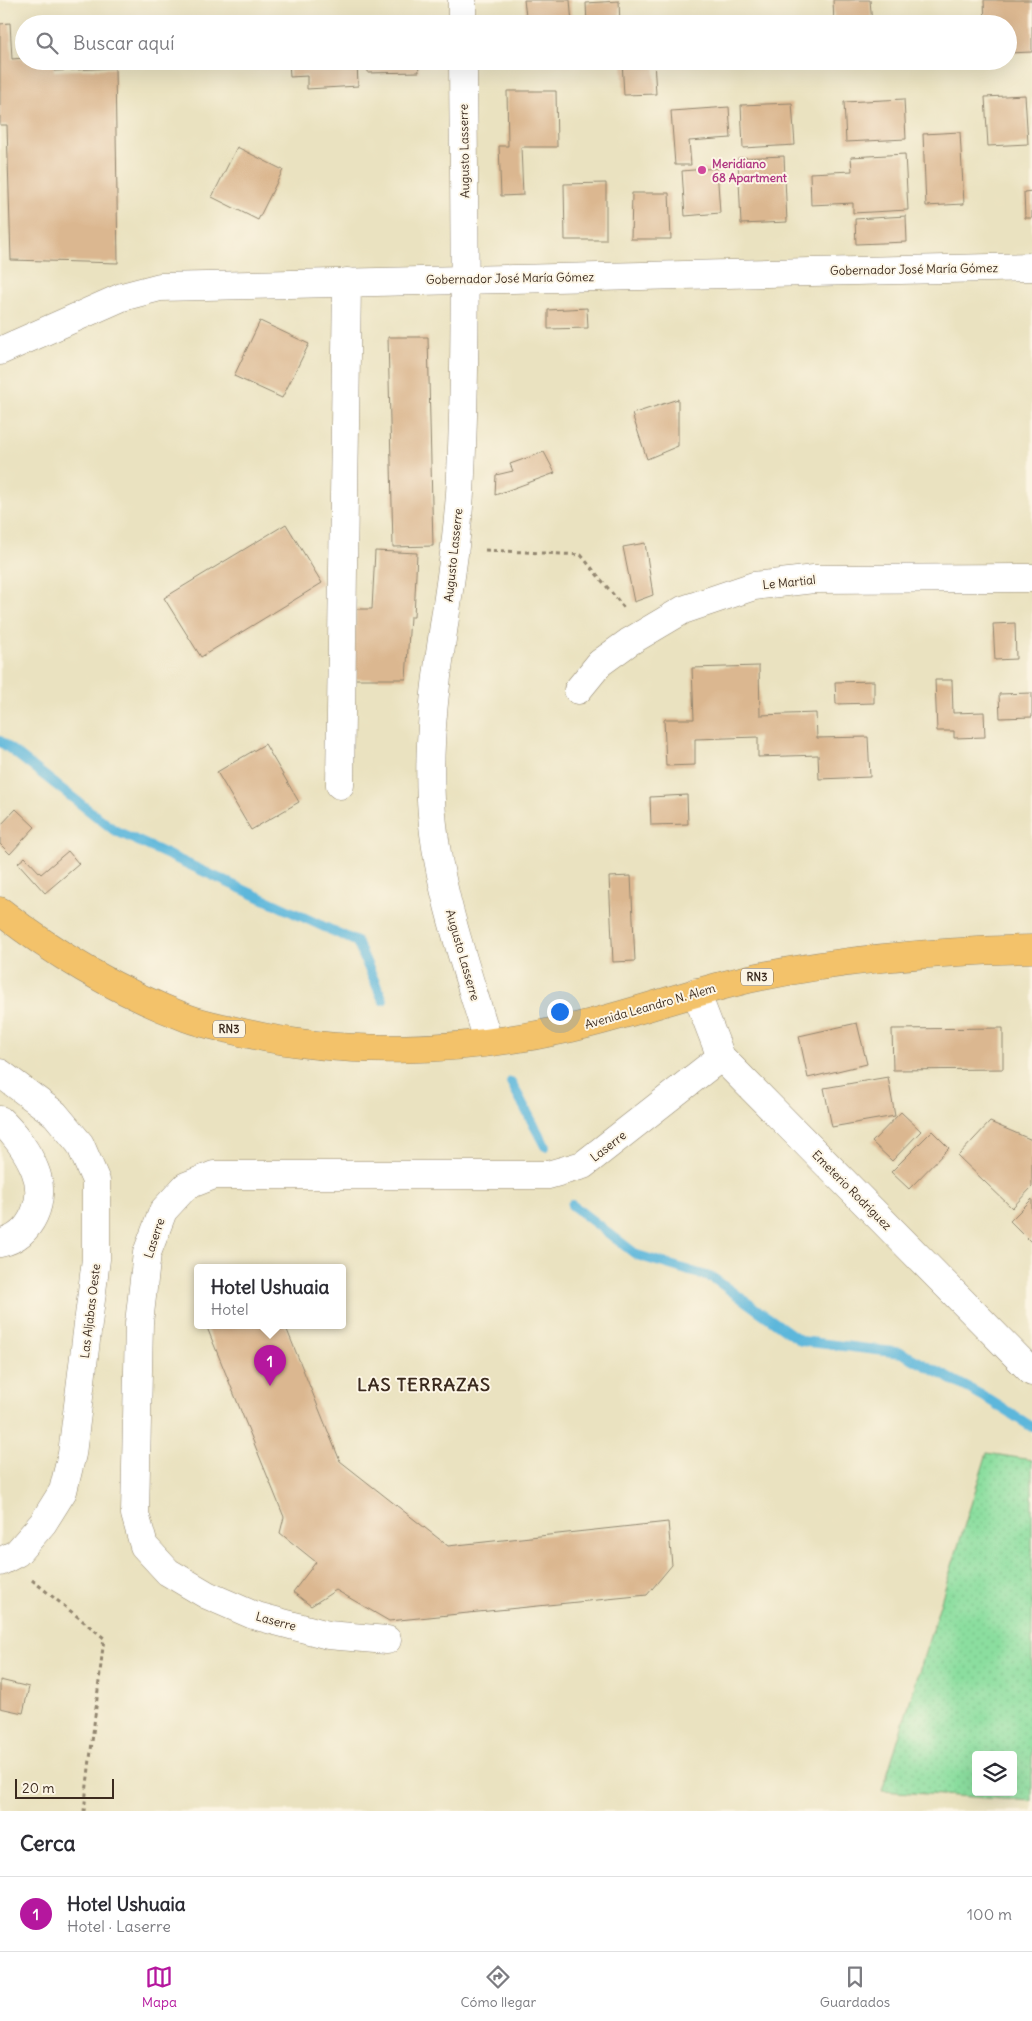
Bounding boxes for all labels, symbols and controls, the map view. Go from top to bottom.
search box [15,15,1017,70]
icon: search [33,29,61,57]
text: Buscar aquí [73,31,174,55]
street label: Augusto Lasserre [456,104,472,198]
place label: Meridiano 68 Apartment [712,156,788,186]
marker: Meridiano 68 Apartment [696,164,708,176]
street label: Gobernador José María Gómez [830,260,998,278]
street label: Gobernador José María Gómez [426,269,594,287]
street label: Augusto Lasserre [441,507,465,603]
street label: Le Martial [762,572,816,592]
street label: Augusto Lasserre [443,908,483,1002]
road number: RN3 [741,969,773,986]
street label: Avenida Leandro N. Alem [583,980,718,1032]
your location [547,999,573,1025]
road number: RN3 [213,1021,245,1038]
street label: Laserre [587,1127,629,1165]
street label: Emeterio Rodríguez [809,1147,895,1233]
street label: Laserre [141,1216,167,1260]
street label: Las Aljabas Oeste [77,1263,103,1359]
popup [194,1264,346,1329]
text: Hotel Ushuaia [211,1275,329,1299]
text: Hotel [211,1299,248,1319]
pin: 1 [254,1345,286,1386]
district label: LAS TERRAZAS [357,1373,491,1396]
street label: Laserre [254,1608,298,1634]
map controls [972,1751,1017,1796]
button: layers [972,1751,1017,1796]
scale bar [15,1776,114,1799]
text: 20 m [22,1779,55,1797]
text: Cerca [20,1830,75,1857]
text: Hotel Ushuaia [67,1892,186,1916]
text: 1 [33,1904,39,1924]
text: 100 m [967,1904,1012,1924]
text: Hotel · Laserre [67,1916,171,1936]
tab: Mapa [142,1963,177,2011]
tab: Cómo llegar [461,1963,536,2011]
tab: Guardados [820,1963,890,2011]

